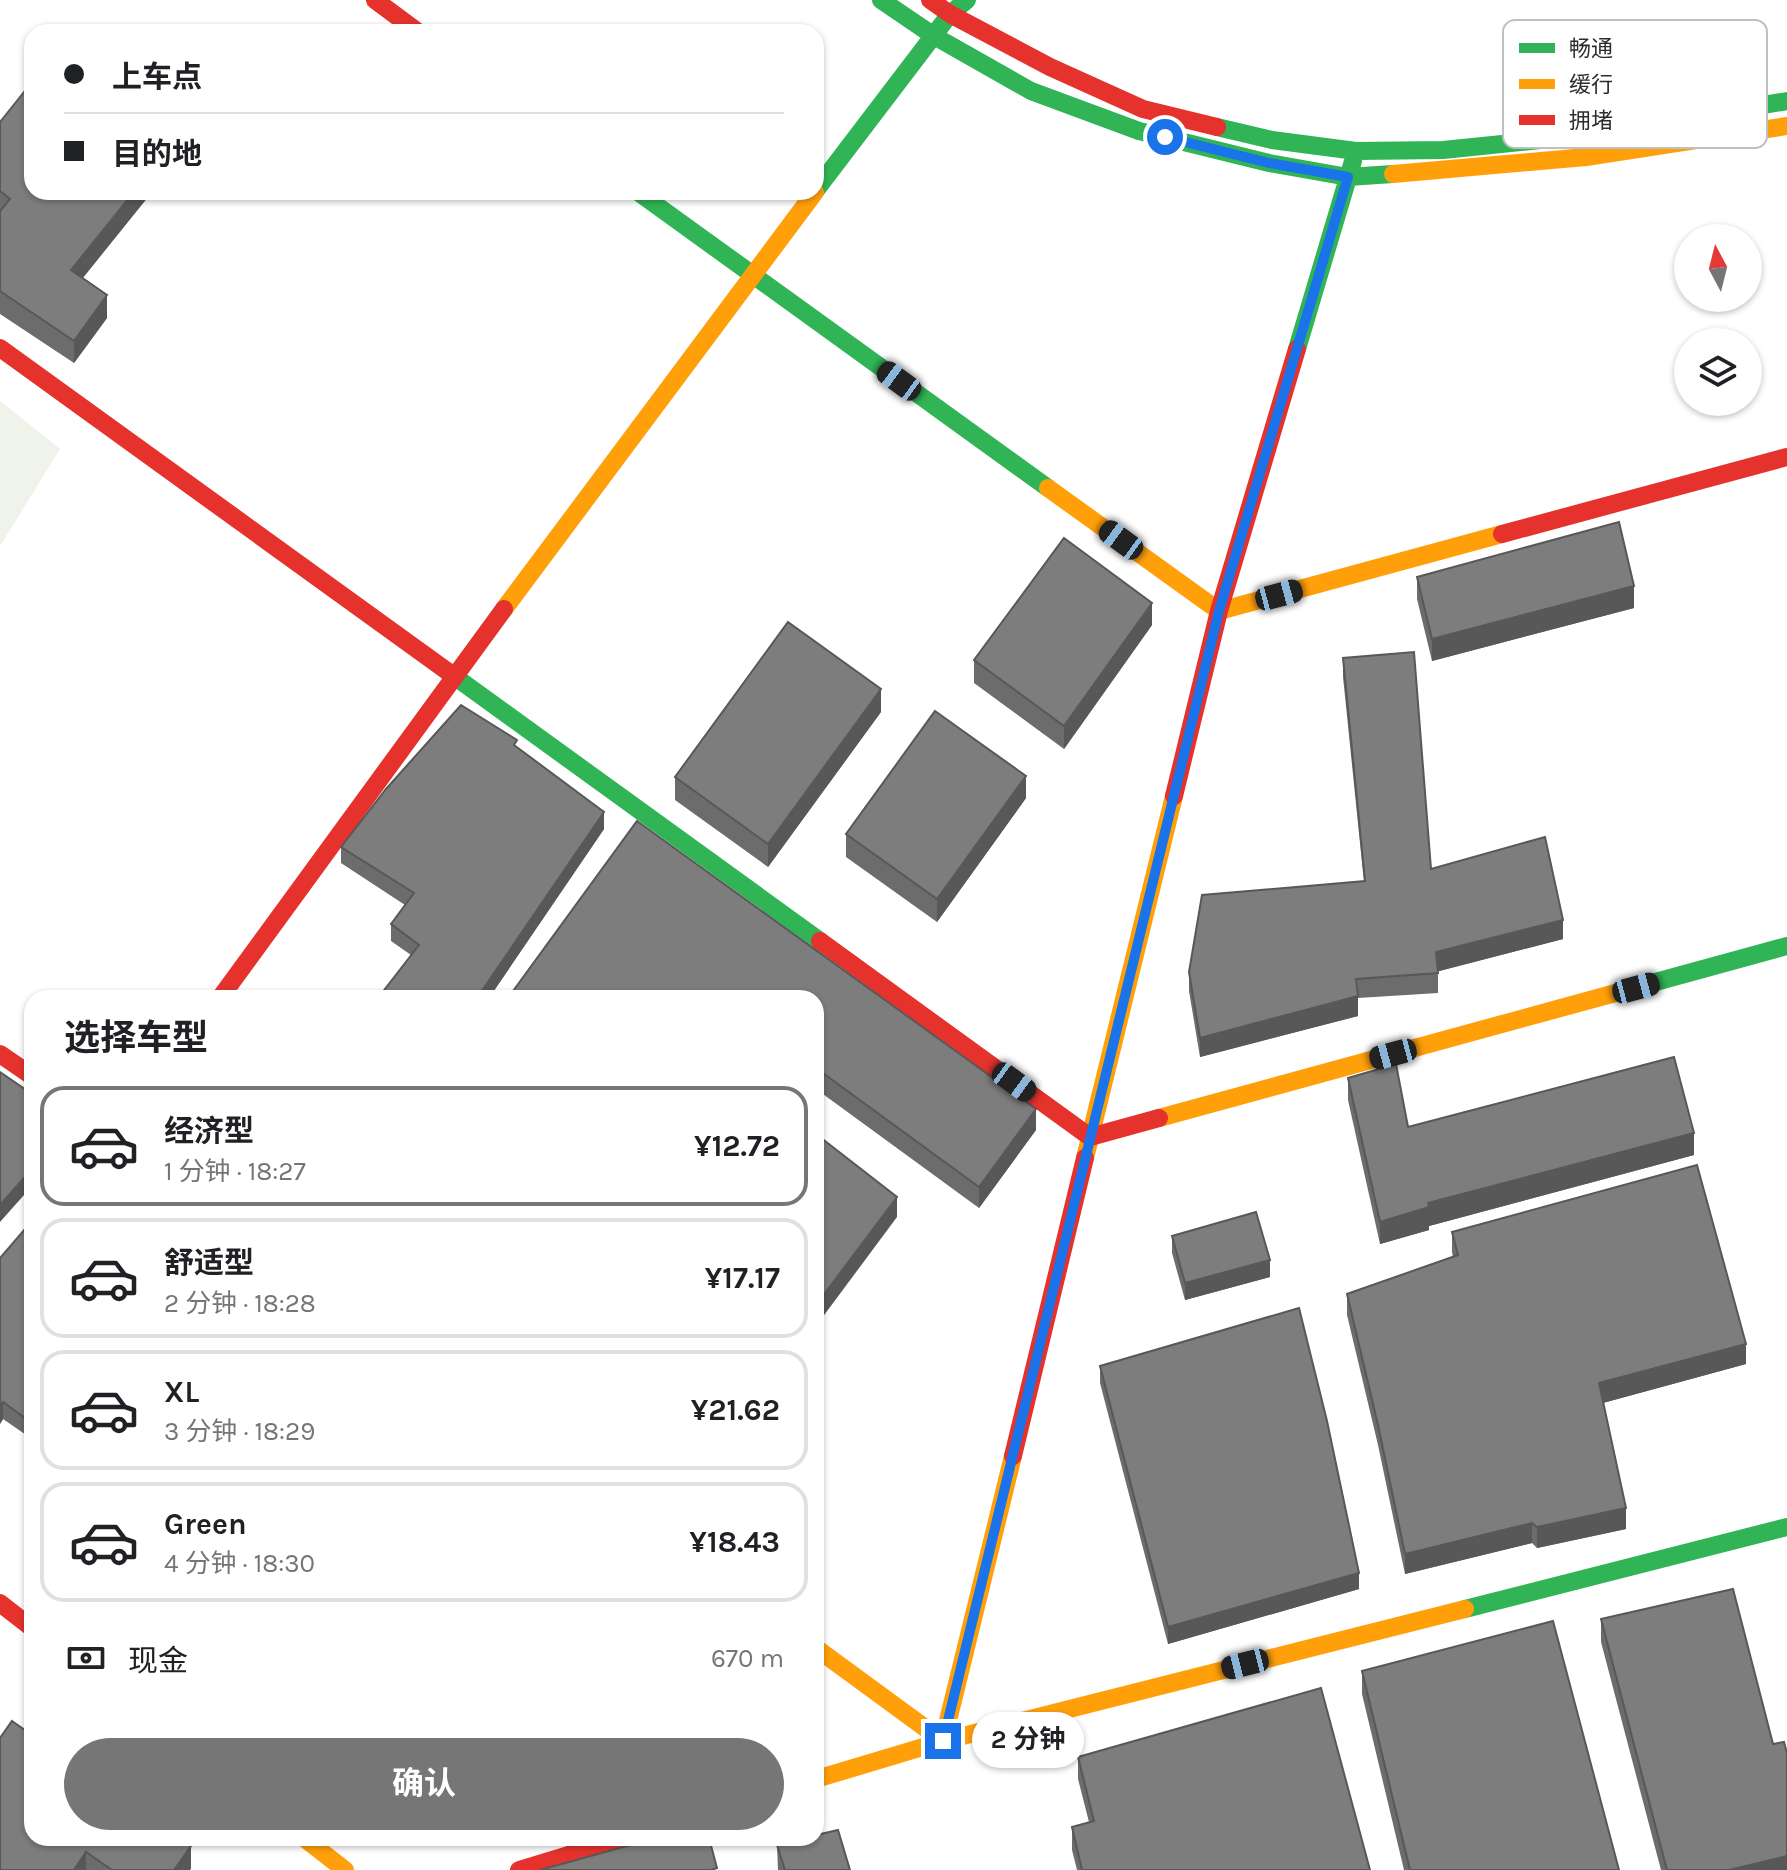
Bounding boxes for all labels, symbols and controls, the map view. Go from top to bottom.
legend [1503,20,1767,148]
text: 畅通 [1569,36,1613,62]
text: 上车点 [112,59,202,95]
text: 缓行 [1569,72,1613,98]
text: 拥堵 [1569,108,1613,134]
route start [1147,119,1183,155]
text: 目的地 [112,136,202,172]
north arrow [1674,224,1762,312]
map controls [1674,224,1762,416]
button: layers [1674,328,1762,416]
car [873,357,925,405]
car [1095,516,1147,564]
car [1253,577,1305,613]
car [1610,970,1662,1006]
text: 选择车型 [64,1017,208,1059]
car [1367,1036,1419,1072]
car [988,1058,1040,1106]
icon: car [68,1110,140,1182]
text: 经济型 [164,1113,254,1149]
text: ¥12.72 [694,1128,780,1164]
text: 1 分钟 · 18:27 [164,1156,306,1187]
icon: car [68,1242,140,1314]
text: 舒适型 [164,1245,254,1281]
text: ¥17.17 [705,1260,780,1296]
text: 2 分钟 · 18:28 [164,1288,316,1319]
icon: car [68,1374,140,1446]
text: XL [164,1374,199,1410]
text: ¥21.62 [691,1392,780,1428]
text: 3 分钟 · 18:29 [164,1416,315,1447]
icon: car [68,1506,140,1578]
text: Green [164,1506,247,1542]
text: ¥18.43 [689,1524,780,1560]
text: 4 分钟 · 18:30 [164,1548,315,1579]
icon: cash [64,1636,108,1680]
text: 现金 [128,1643,188,1679]
text: 670 m [711,1643,784,1674]
car [1219,1647,1271,1681]
callout: 2 分钟 [971,1713,1083,1769]
route end [925,1723,961,1759]
text: 2 分钟 [991,1724,1065,1755]
button: 确认 [64,1738,784,1830]

